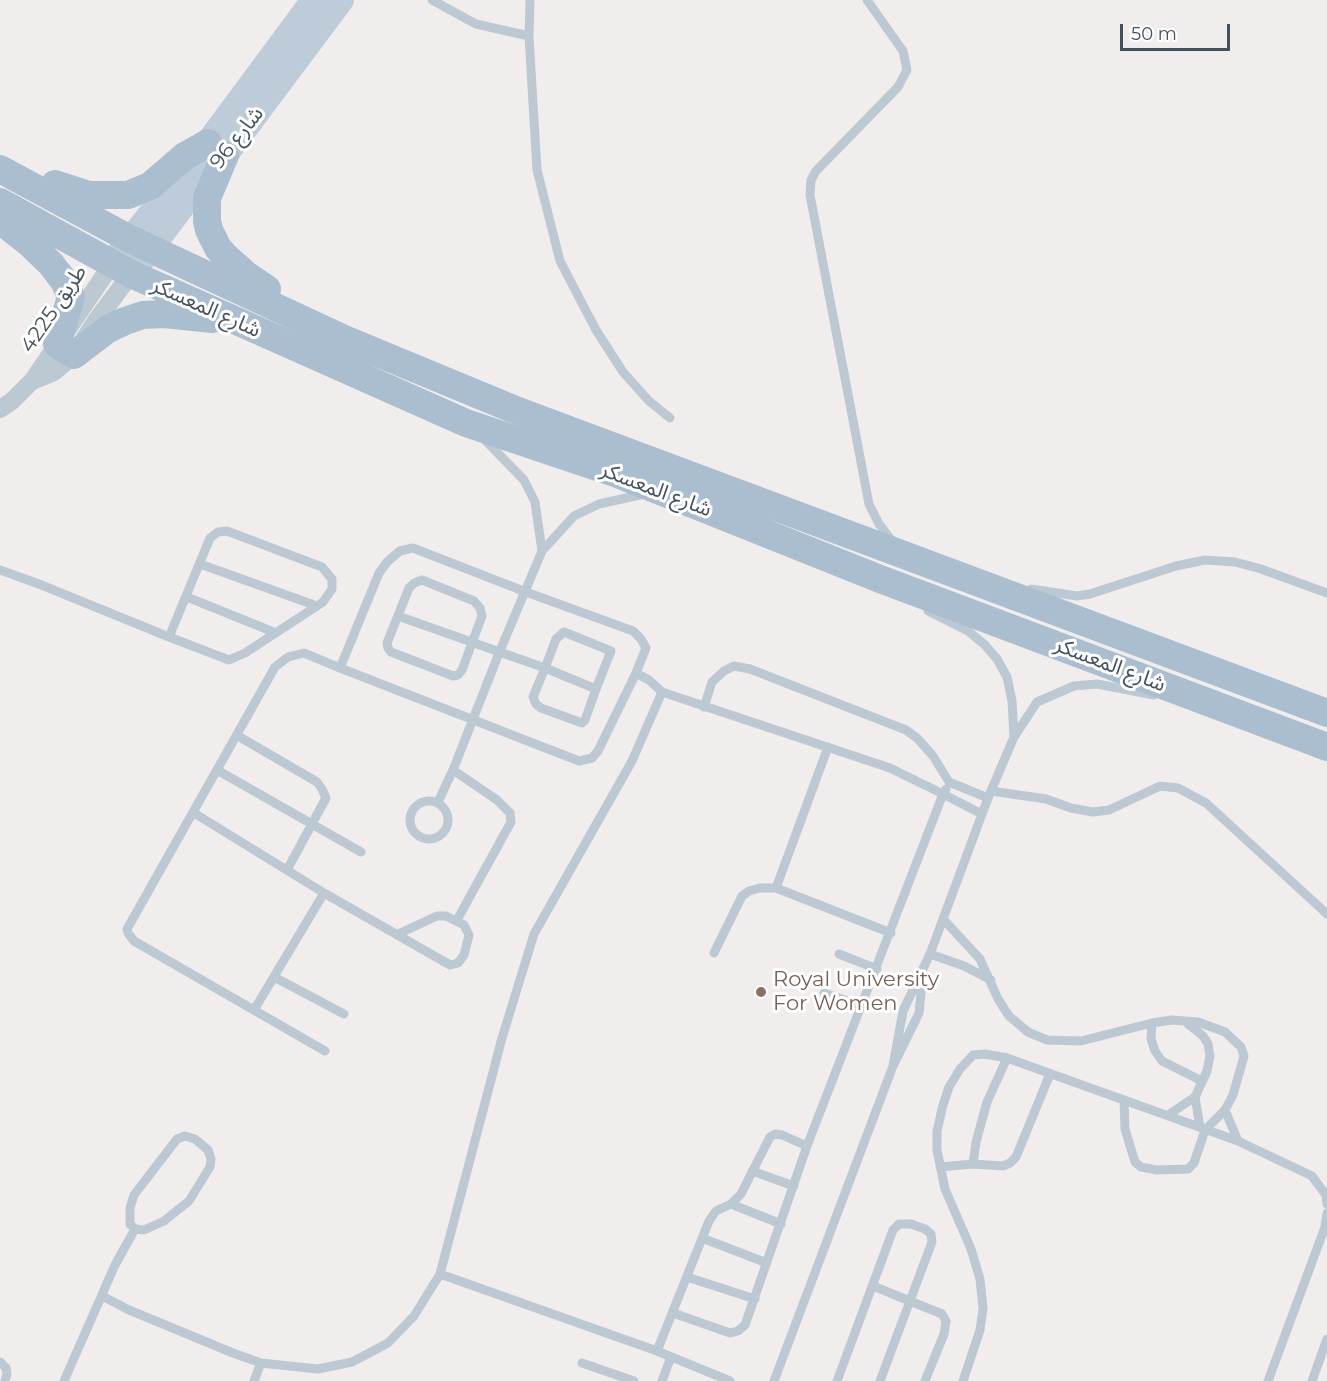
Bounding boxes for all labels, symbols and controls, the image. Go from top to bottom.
scale bar [1123,12,1232,50]
text: 50 m [1131,23,1177,45]
street label: شارع 96 [205,102,269,174]
street label: طريق 4225 [16,260,92,358]
street label: شارع المعسكر [148,273,264,343]
street label: شارع المعسكر [597,457,715,523]
street label: شارع المعسكر [1051,632,1169,698]
place label: Royal University For Women [773,967,939,1017]
marker: Royal University For Women [754,985,768,999]

